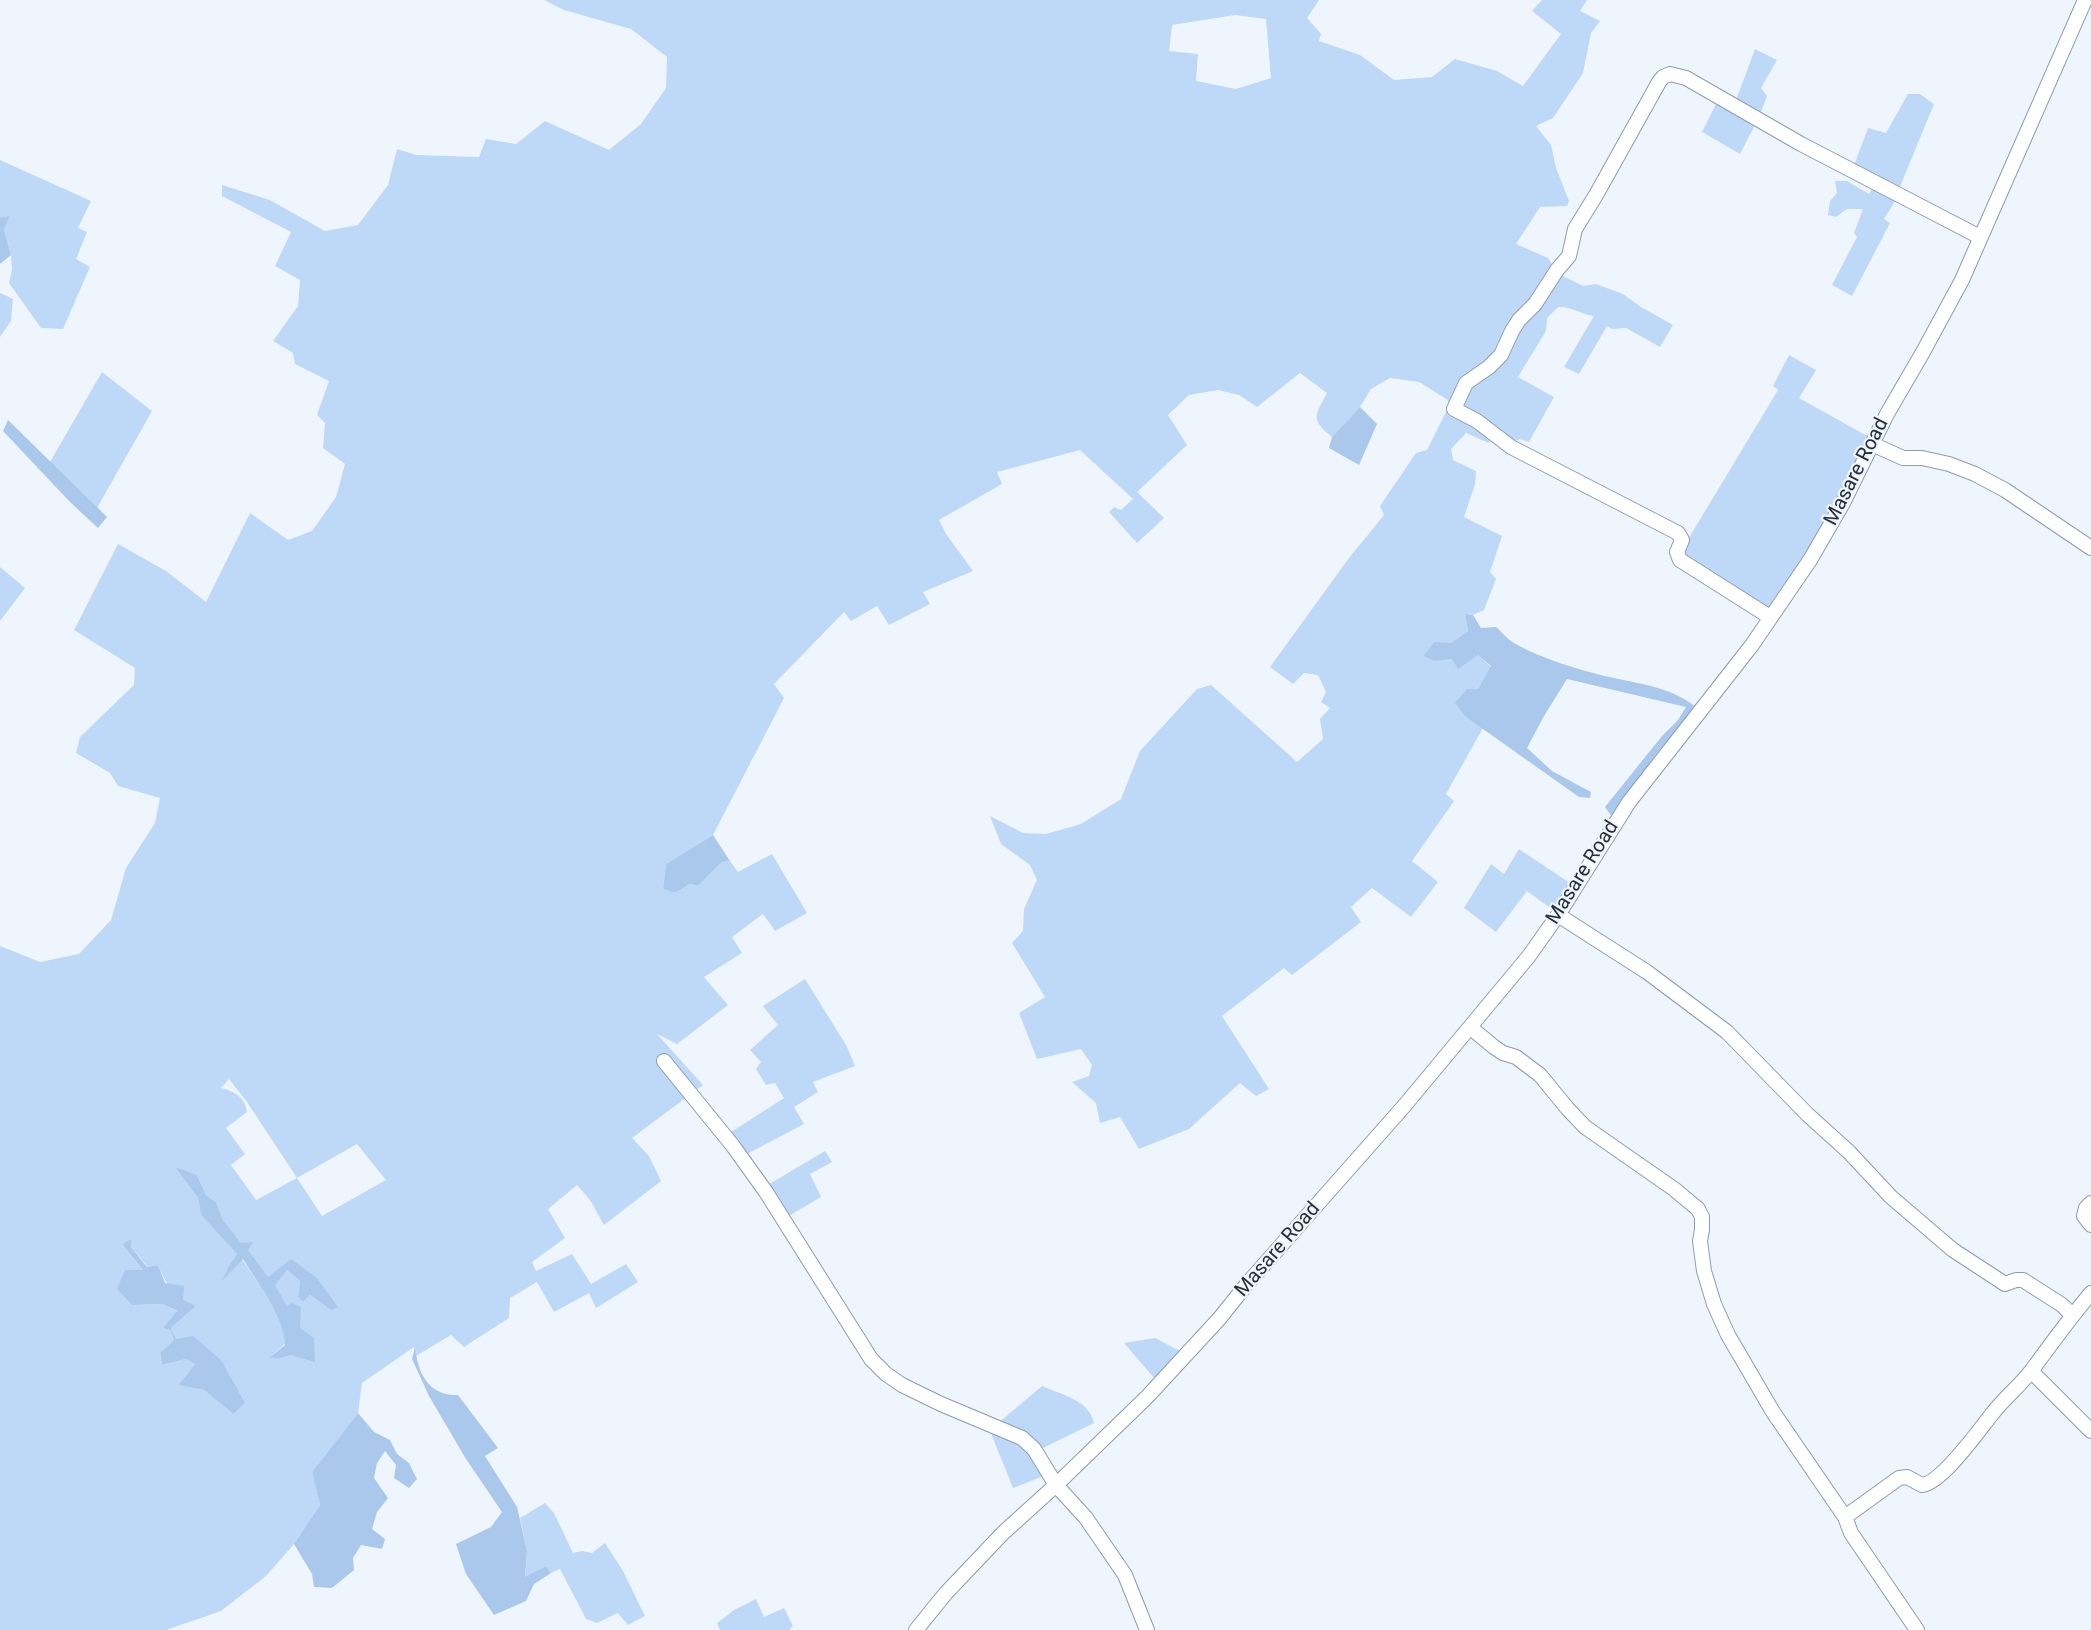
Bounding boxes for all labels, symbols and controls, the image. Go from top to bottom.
street label: Masare Road [1820,414,1894,530]
street label: Masare Road [1542,817,1624,929]
street label: Masare Road [1230,1198,1326,1302]

